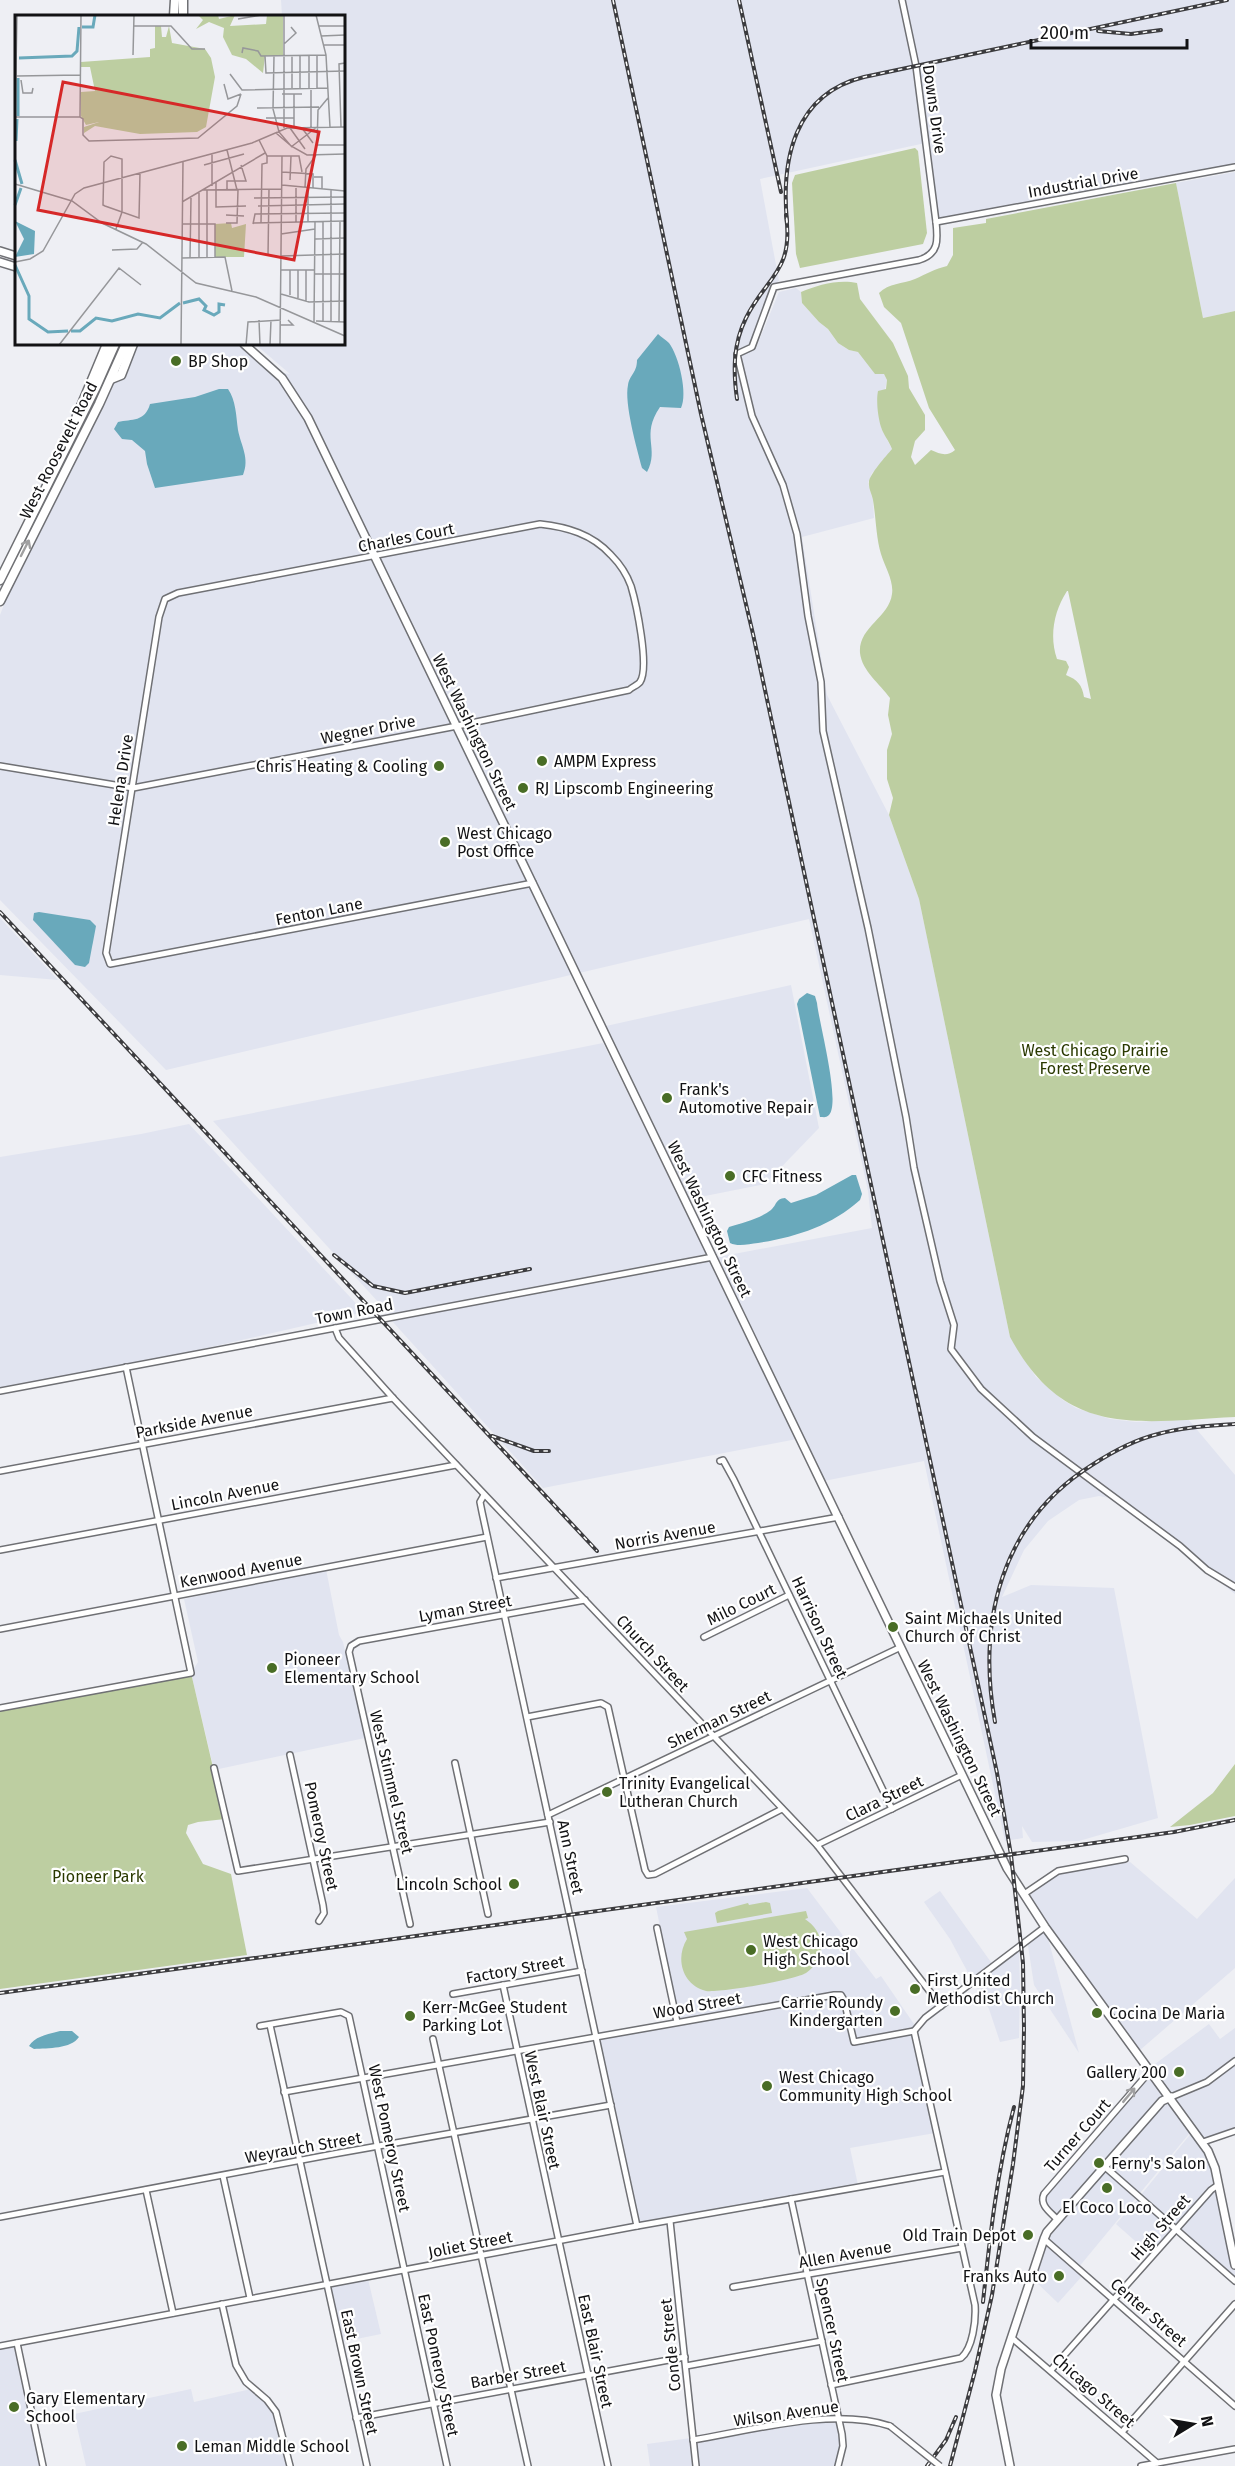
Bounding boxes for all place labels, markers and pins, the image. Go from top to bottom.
place label: BP Shop [188,352,248,371]
marker: BP Shop [169,354,183,368]
place label: AMPM Express [554,752,656,771]
marker: AMPM Express [535,754,549,768]
place label: Chris Heating & Cooling [256,757,428,776]
marker: Chris Heating & Cooling [432,759,446,773]
place label: RJ Lipscomb Engineering [535,779,714,798]
marker: RJ Lipscomb Engineering [516,781,530,795]
place label: West Chicago Post Office [457,824,552,861]
marker: West Chicago Post Office [438,835,452,849]
place label: Frank's Automotive Repair [679,1080,814,1117]
marker: Frank's Automotive Repair [660,1091,674,1105]
place label: CFC Fitness [742,1167,822,1186]
marker: CFC Fitness [723,1169,737,1183]
place label: Saint Michaels United Church of Christ [905,1609,1062,1646]
marker: Saint Michaels United Church of Christ [886,1620,900,1634]
place label: Pioneer Elementary School [284,1650,420,1687]
marker: Pioneer Elementary School [265,1661,279,1675]
place label: Trinity Evangelical Lutheran Church [619,1774,750,1811]
marker: Trinity Evangelical Lutheran Church [600,1785,614,1799]
place label: Lincoln School [396,1875,502,1894]
marker: Lincoln School [507,1877,521,1891]
place label: West Chicago High School [763,1932,858,1969]
marker: West Chicago High School [744,1943,758,1957]
place label: First United Methodist Church [927,1971,1054,2008]
marker: First United Methodist Church [908,1982,922,1996]
place label: Carrie Roundy Kindergarten [781,1993,883,2030]
place label: Kerr-McGee Student Parking Lot [422,1998,568,2035]
marker: Carrie Roundy Kindergarten [888,2004,902,2018]
place label: Cocina De Maria [1109,2004,1225,2023]
marker: Cocina De Maria [1090,2006,1104,2020]
marker: Kerr-McGee Student Parking Lot [403,2009,417,2023]
place label: Gallery 200 [1086,2063,1167,2082]
marker: Gallery 200 [1172,2065,1186,2079]
place label: West Chicago Community High School [779,2068,952,2105]
marker: West Chicago Community High School [760,2079,774,2093]
place label: Ferny's Salon [1111,2154,1206,2173]
marker: Ferny's Salon [1092,2156,1106,2170]
marker: El Coco Loco [1100,2181,1114,2195]
place label: El Coco Loco [1062,2198,1152,2217]
place label: Old Train Depot [903,2226,1016,2245]
marker: Old Train Depot [1021,2228,1035,2242]
place label: Franks Auto [963,2267,1047,2286]
marker: Franks Auto [1052,2269,1066,2283]
place label: Gary Elementary School [26,2389,145,2426]
marker: Gary Elementary School [7,2400,21,2414]
place label: Leman Middle School [194,2437,349,2456]
marker: Leman Middle School [175,2439,189,2453]

